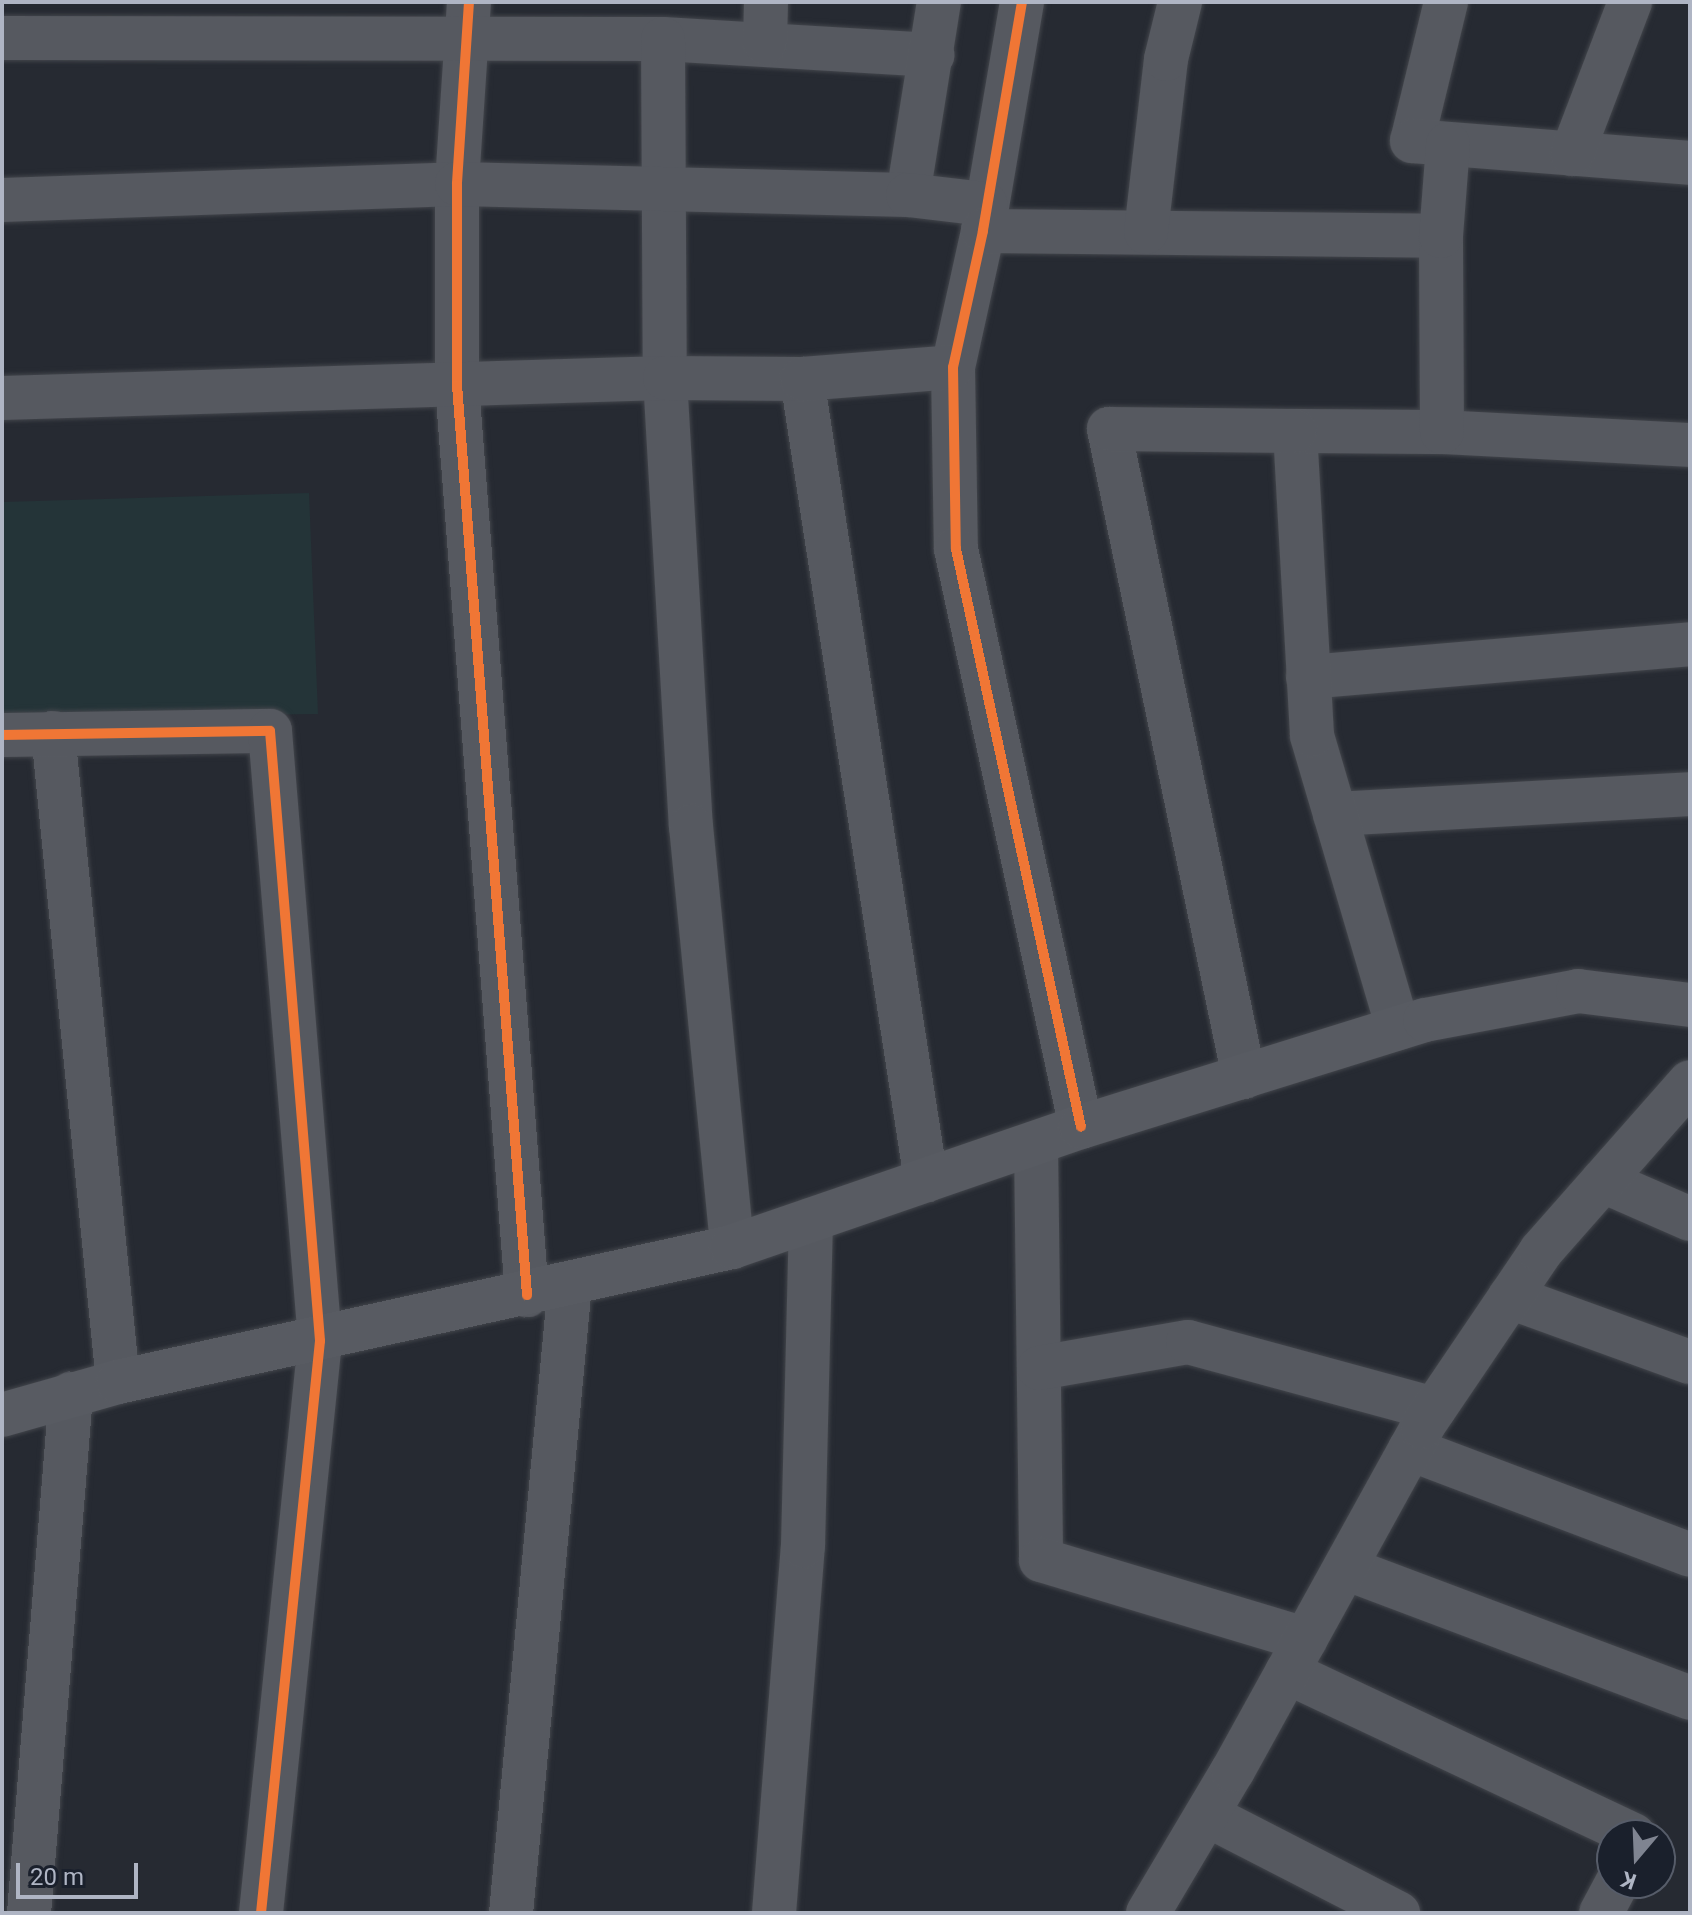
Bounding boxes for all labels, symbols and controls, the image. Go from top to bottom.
north arrow [1596,1819,1676,1899]
scale bar [20,1847,142,1897]
text: 20 m [30,1863,84,1891]
text: K [1618,1866,1639,1894]

